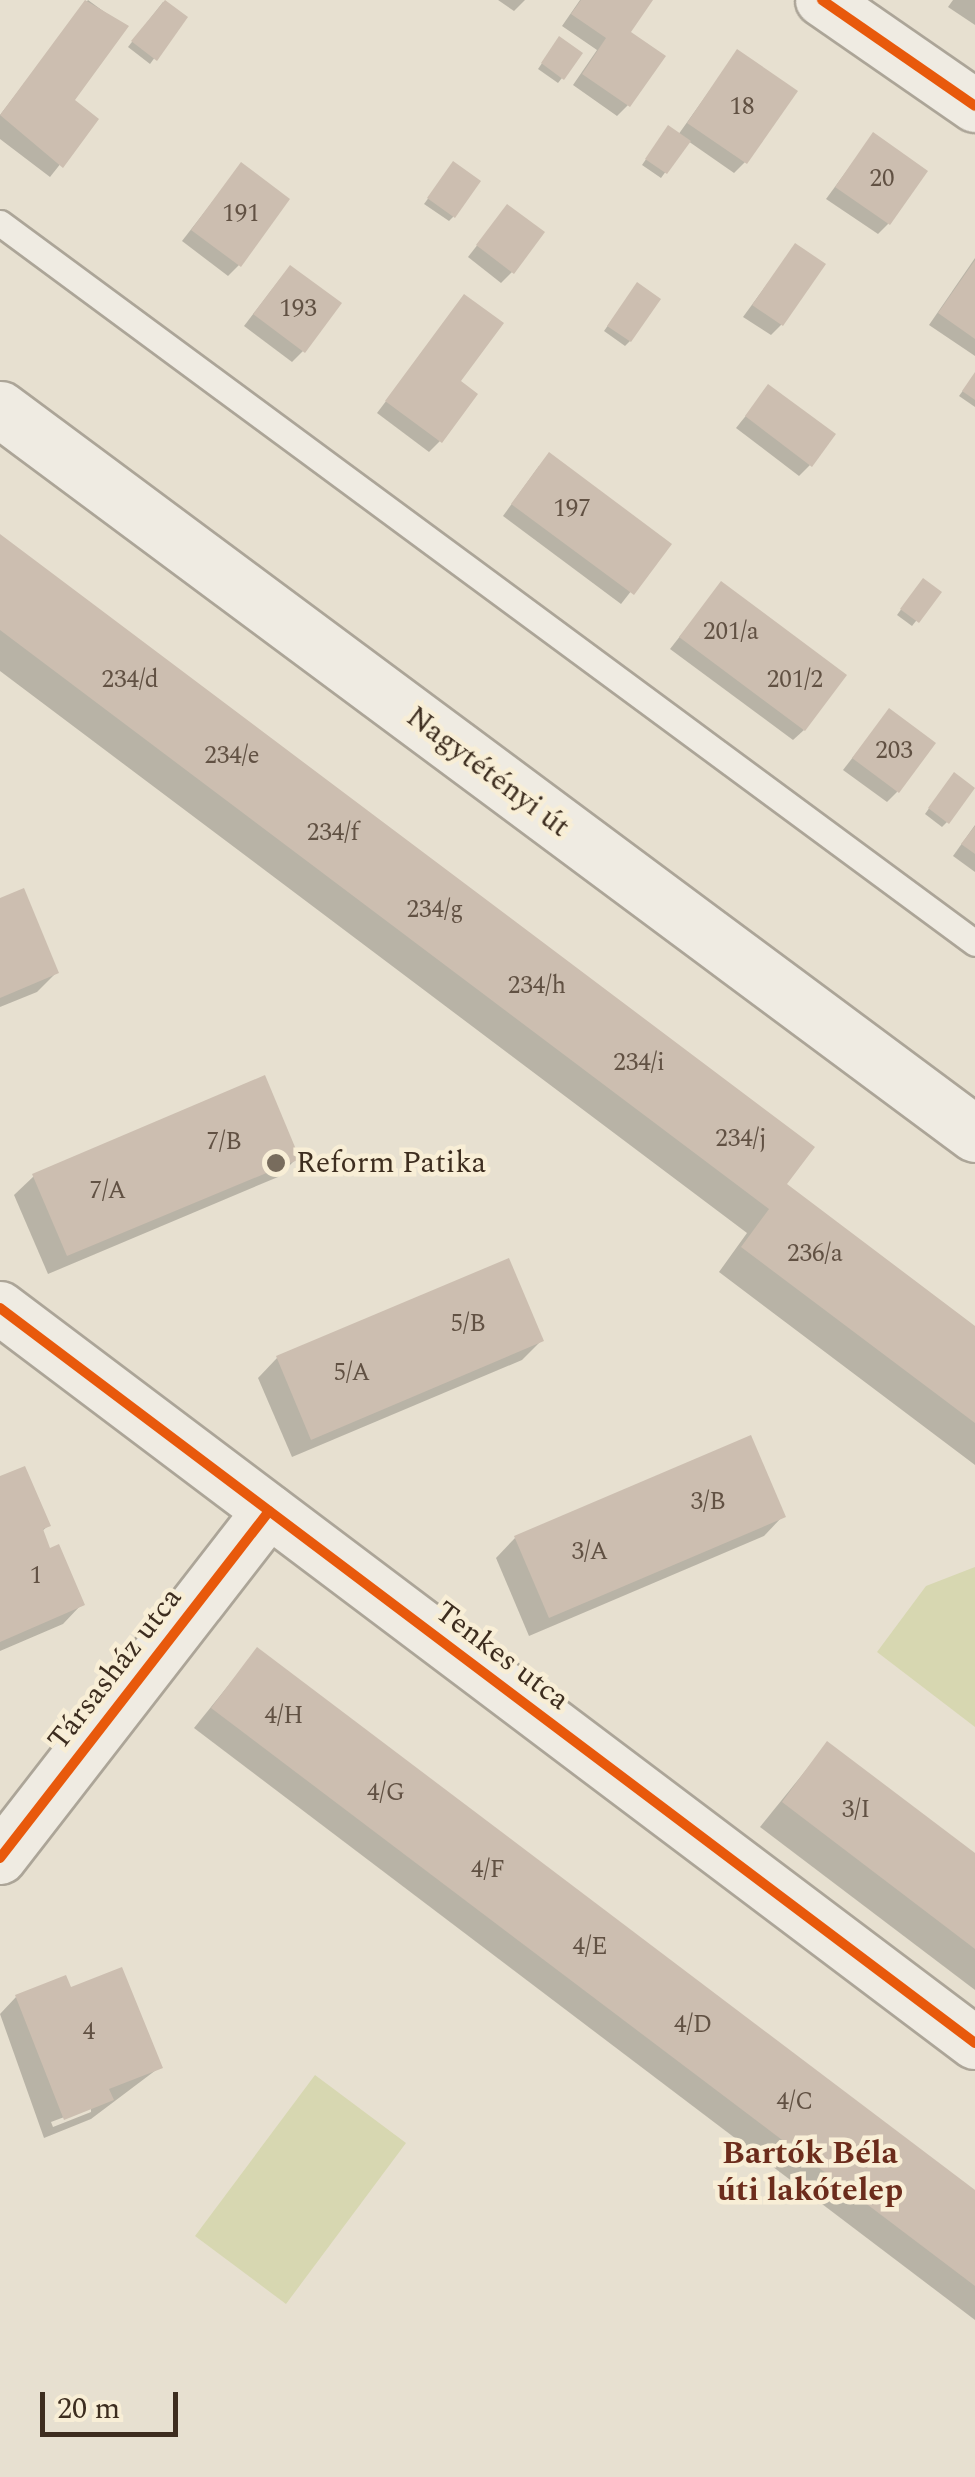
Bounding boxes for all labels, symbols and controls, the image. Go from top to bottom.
house number: 18 [730,92,754,122]
house number: 20 [870,164,894,194]
house number: 191 [222,199,260,229]
house number: 193 [279,294,317,324]
house number: 197 [553,494,591,524]
house number: 201/a [703,617,759,647]
house number: 234/d [101,665,159,695]
house number: 201/2 [767,665,823,695]
street label: Nagytétényi út [399,699,577,845]
house number: 203 [875,736,913,766]
house number: 234/e [204,741,260,771]
house number: 234/f [307,818,359,848]
house number: 234/g [407,895,463,925]
house number: 234/h [508,971,566,1001]
house number: 234/i [613,1048,665,1078]
house number: 234/j [715,1124,767,1154]
house number: 7/B [206,1127,242,1157]
place label: Reform Patika [296,1145,486,1181]
marker: Reform Patika [265,1152,287,1174]
house number: 7/A [90,1176,126,1206]
house number: 236/a [787,1239,843,1269]
house number: 5/B [450,1309,486,1339]
house number: 5/A [334,1358,370,1388]
house number: 3/B [690,1487,726,1517]
house number: 3/A [572,1537,608,1567]
house number: 1 [30,1561,42,1591]
street label: Társasház utca [40,1581,190,1757]
street label: Tenkes utca [428,1594,576,1718]
house number: 4/H [265,1701,303,1731]
house number: 4/G [367,1778,405,1808]
house number: 3/I [842,1795,870,1825]
house number: 4/F [471,1855,505,1885]
house number: 4/E [572,1932,608,1962]
house number: 4/D [674,2010,712,2040]
house number: 4 [83,2017,95,2047]
house number: 4/C [777,2087,813,2117]
district label: Bartók Béla úti lakótelep [717,2136,903,2211]
scale bar [45,2372,182,2434]
text: 20 m [57,2386,120,2432]

